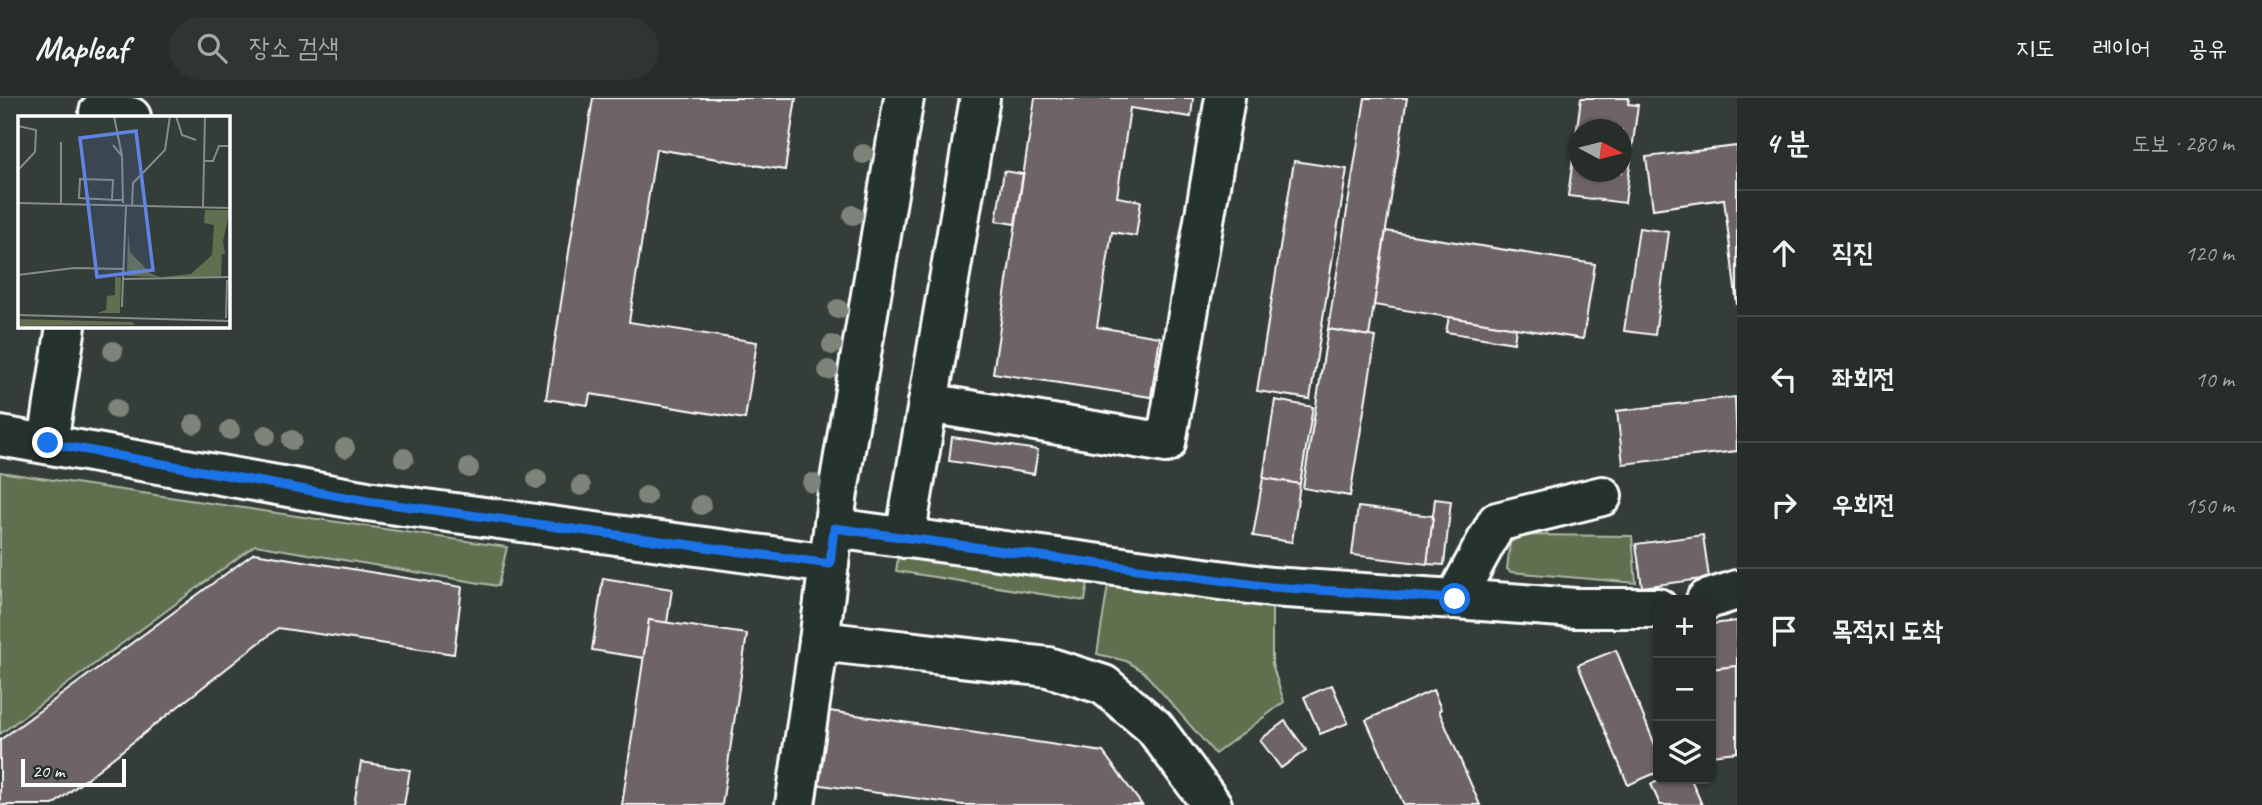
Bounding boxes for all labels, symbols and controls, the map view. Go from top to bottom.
search box [169,17,659,80]
text: Mapleaf [35,27,127,69]
icon: search [193,29,231,67]
text: 장소 검색 [249,31,339,64]
text: 지도 [2016,33,2054,63]
text: 레이어 [2092,33,2150,63]
text: 공유 [2188,33,2227,63]
inset map [18,116,229,327]
north arrow [1569,119,1632,182]
text: 4 분 [1765,124,1810,162]
text: 도보 · 280 m [2132,129,2234,158]
icon: ahead [1765,234,1803,272]
text: 직진 [1832,236,1874,269]
text: 120 m [2185,239,2234,268]
icon: left [1765,360,1803,398]
text: 좌회전 [1832,362,1895,395]
text: 10 m [2195,365,2234,394]
route end [32,427,63,458]
icon: right [1765,486,1803,524]
text: 우회전 [1832,488,1895,521]
text: 150 m [2185,491,2234,520]
route start [1439,583,1470,614]
map controls [1653,595,1716,784]
button: + [1653,595,1716,658]
icon: arrive [1765,612,1803,650]
text: 목적지 도착 [1832,614,1943,647]
button: − [1653,658,1716,721]
button: layers [1653,721,1716,784]
scale bar [21,756,126,788]
text: 20 m [32,759,64,783]

